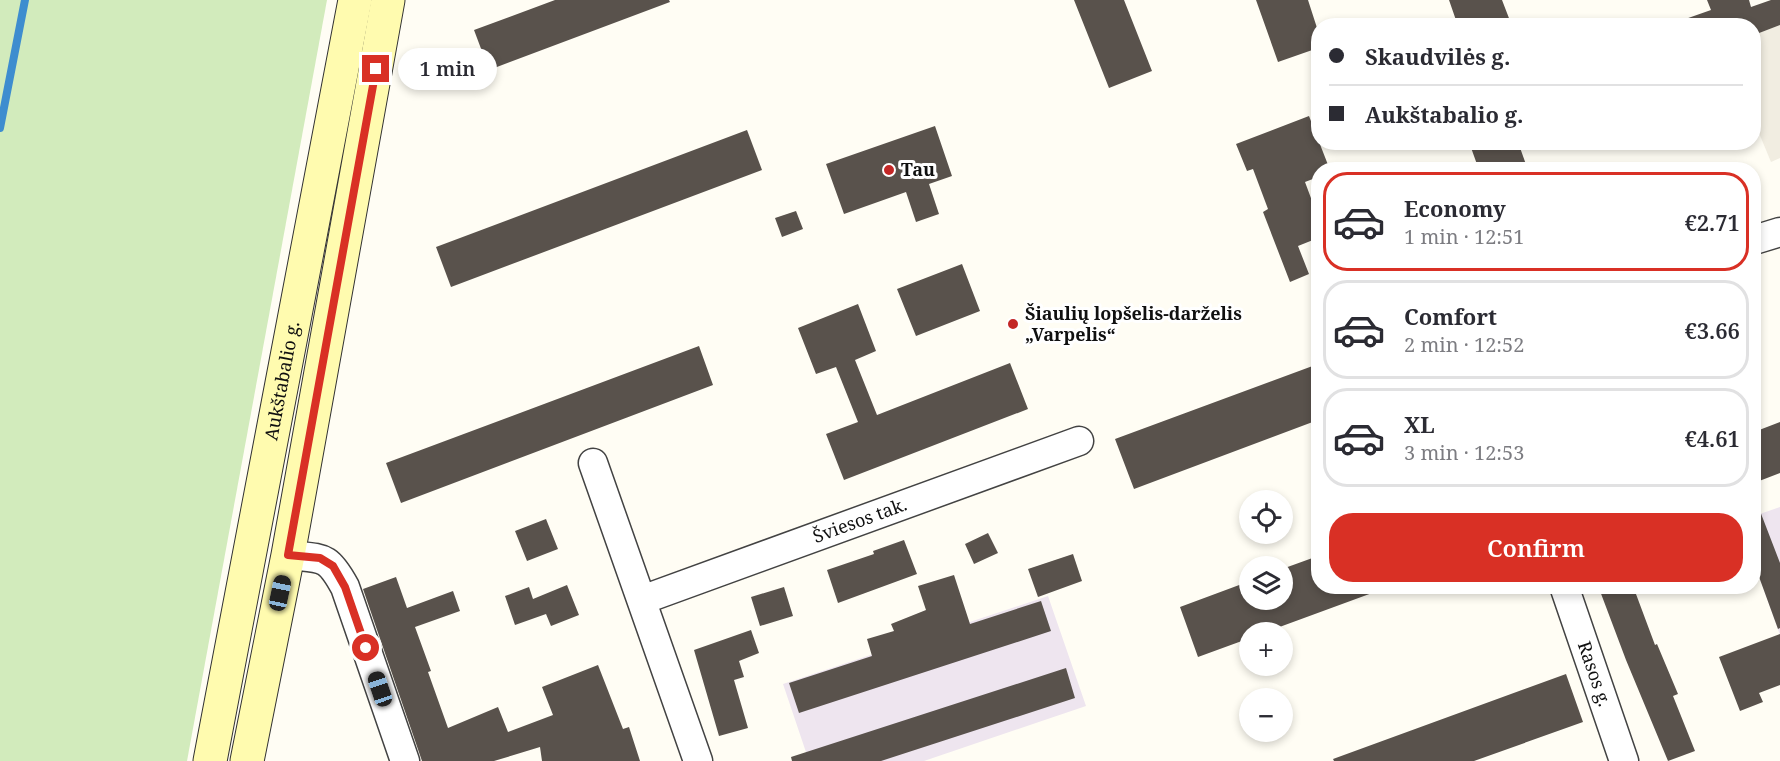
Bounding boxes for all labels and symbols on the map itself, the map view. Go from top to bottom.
callout: 1 min [397,48,496,90]
route end [362,55,389,82]
place label: Tau [901,157,935,181]
marker: Tau [882,163,896,177]
place label: Šiaulių lopšelis-darželis „Varpelis“ [1025,301,1242,346]
marker: Šiaulių lopšelis-darželis „Varpelis“ [1006,317,1020,331]
street label: Aukštabalio g. [258,319,305,442]
street label: Šviesos tak. [809,492,910,548]
car [267,574,293,612]
route start [352,634,379,661]
street label: Rasos g. [1573,638,1617,709]
car [366,669,394,709]

